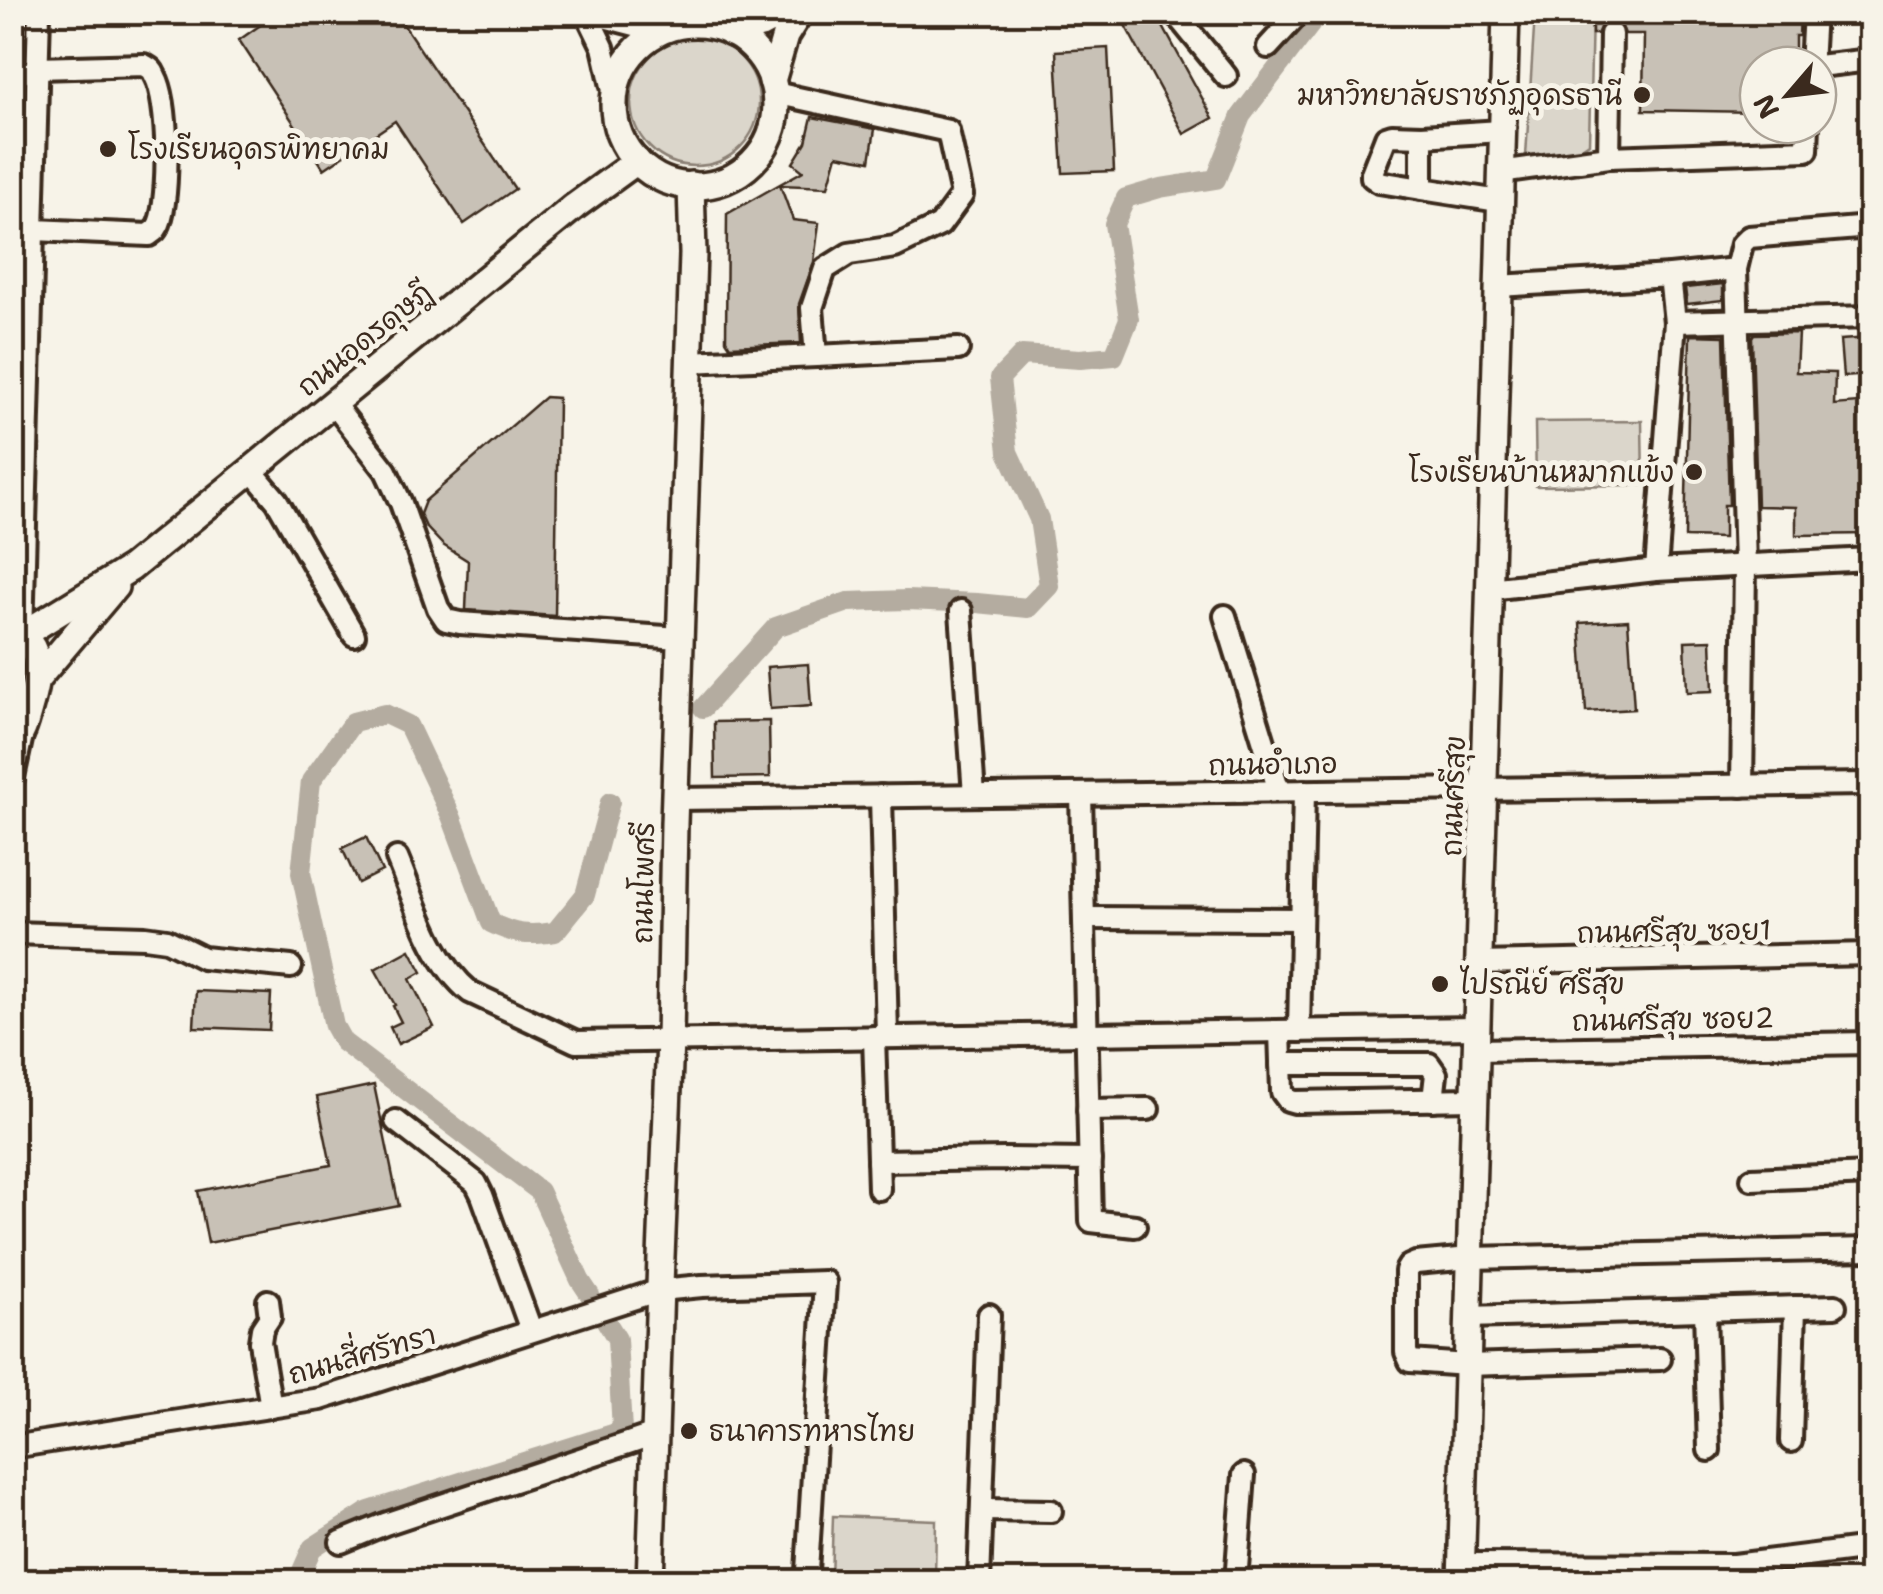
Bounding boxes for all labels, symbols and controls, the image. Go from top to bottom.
north arrow [1738,45,1838,145]
place label: มหาวิทยาลัยราชภัฏอุดรธานี [1297,76,1622,116]
marker: มหาวิทยาลัยราชภัฏอุดรธานี [1631,84,1653,106]
text: N [1744,88,1788,125]
place label: โรงเรียนอุดรพิทยาคม [128,130,389,170]
marker: โรงเรียนอุดรพิทยาคม [97,138,119,160]
street label: ถนนอุดรดุษฎี [289,273,440,406]
place label: โรงเรียนบ้านหมากแข้ง [1408,453,1674,491]
marker: โรงเรียนบ้านหมากแข้ง [1683,461,1705,483]
street label: ถนนศรีสุข [1432,735,1476,857]
street label: ถนนอำเภอ [1208,744,1338,784]
street label: ถนนโพศรี [623,822,663,944]
street label: ถนนศรีสุข ซอย1 [1576,910,1772,954]
place label: ไปรณีย์ ศรีสุข [1459,965,1625,1005]
marker: ไปรณีย์ ศรีสุข [1429,973,1451,995]
street label: ถนนศรีสุข ซอย2 [1571,998,1775,1042]
street label: ถนนสี่ศรัทรา [282,1308,440,1393]
place label: ธนาคารทหารไทย [709,1412,915,1450]
marker: ธนาคารทหารไทย [678,1420,700,1442]

